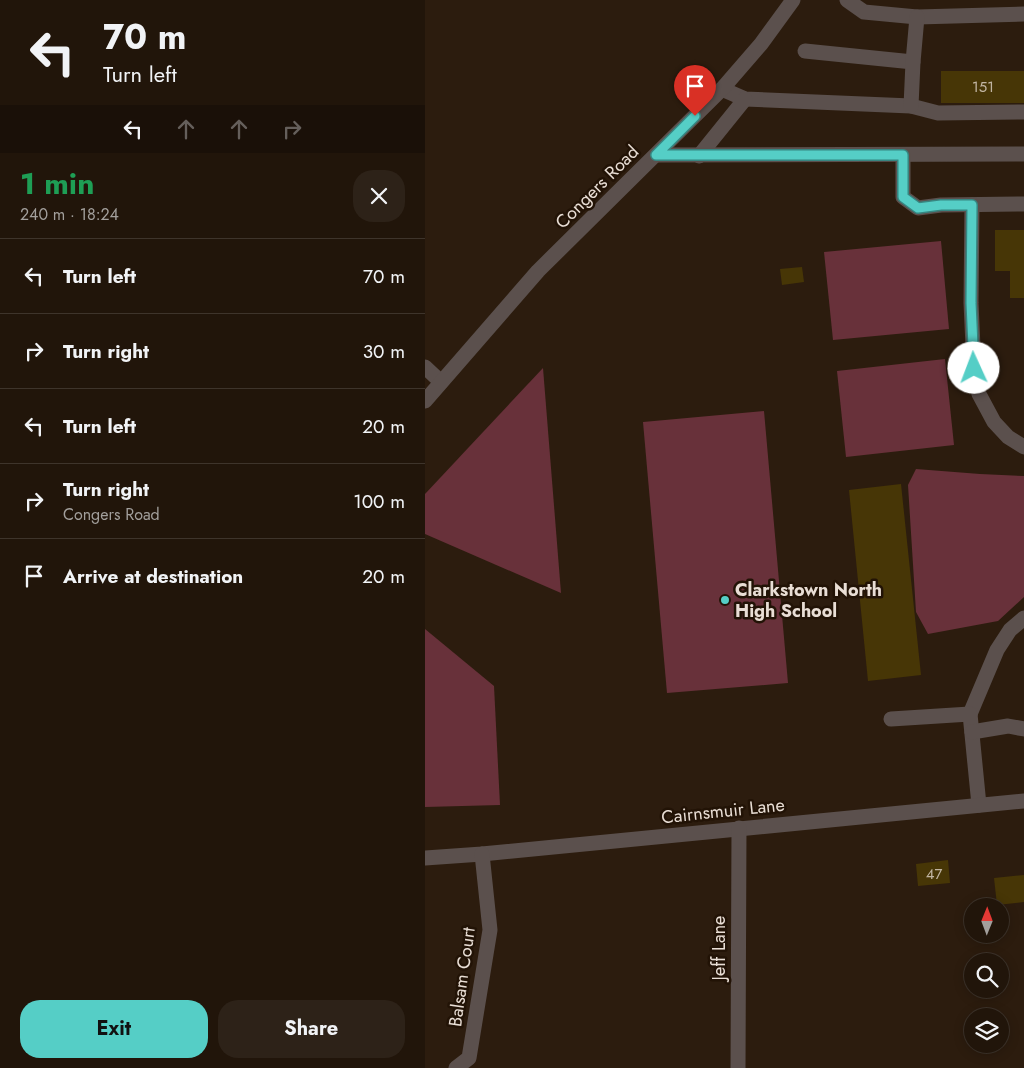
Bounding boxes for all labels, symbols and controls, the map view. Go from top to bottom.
text: 70 m [103,12,186,62]
icon: left [20,20,85,85]
text: Turn left [103,58,177,90]
pin [674,65,716,116]
icon: arrive [681,72,709,100]
house number: 151 [972,76,994,98]
icon: left [119,115,147,143]
icon: ahead [172,115,200,143]
icon: ahead [225,115,253,143]
icon: right [278,115,306,143]
street label: Congers Road [549,139,645,235]
text: 1 min [20,162,94,205]
button: close [353,170,405,222]
text: 240 m · 18:24 [20,203,119,226]
icon: left [20,262,48,290]
text: Turn left [63,263,136,290]
text: 70 m [363,263,405,290]
icon: right [20,337,48,365]
text: Turn right [63,338,149,365]
text: 30 m [363,338,405,365]
position arrow [947,341,999,393]
icon: left [20,412,48,440]
text: Turn left [63,413,136,440]
text: 20 m [362,413,405,440]
text: Turn right [63,476,149,503]
icon: right [20,487,48,515]
text: 100 m [353,488,405,515]
text: Congers Road [63,503,160,526]
icon: arrive [20,562,48,590]
text: Arrive at destination [63,563,243,590]
text: 20 m [362,563,405,590]
place label: Clarkstown North High School [735,577,882,624]
marker: Clarkstown North High School [719,594,731,606]
street label: Cairnsmuir Lane [660,792,786,830]
house number: 47 [926,863,942,885]
north arrow [964,898,1009,942]
map controls [964,898,1009,1053]
street label: Jeff Lane [706,916,732,982]
street label: Balsam Court [442,925,482,1028]
button: search [964,953,1009,998]
button: Exit [20,1000,208,1058]
button: Share [218,1000,405,1058]
button: layers [964,1008,1009,1053]

